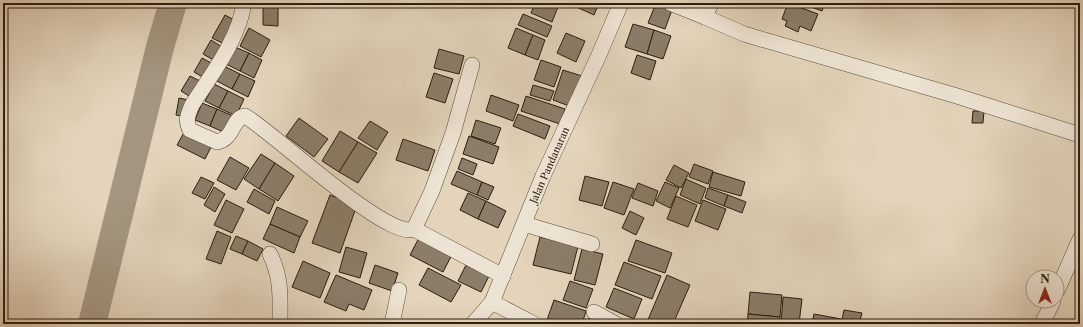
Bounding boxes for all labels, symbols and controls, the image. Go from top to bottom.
street label: Jalan Pandanaran [526,124,572,207]
north arrow [1025,269,1065,309]
text: N [1040,272,1050,286]

